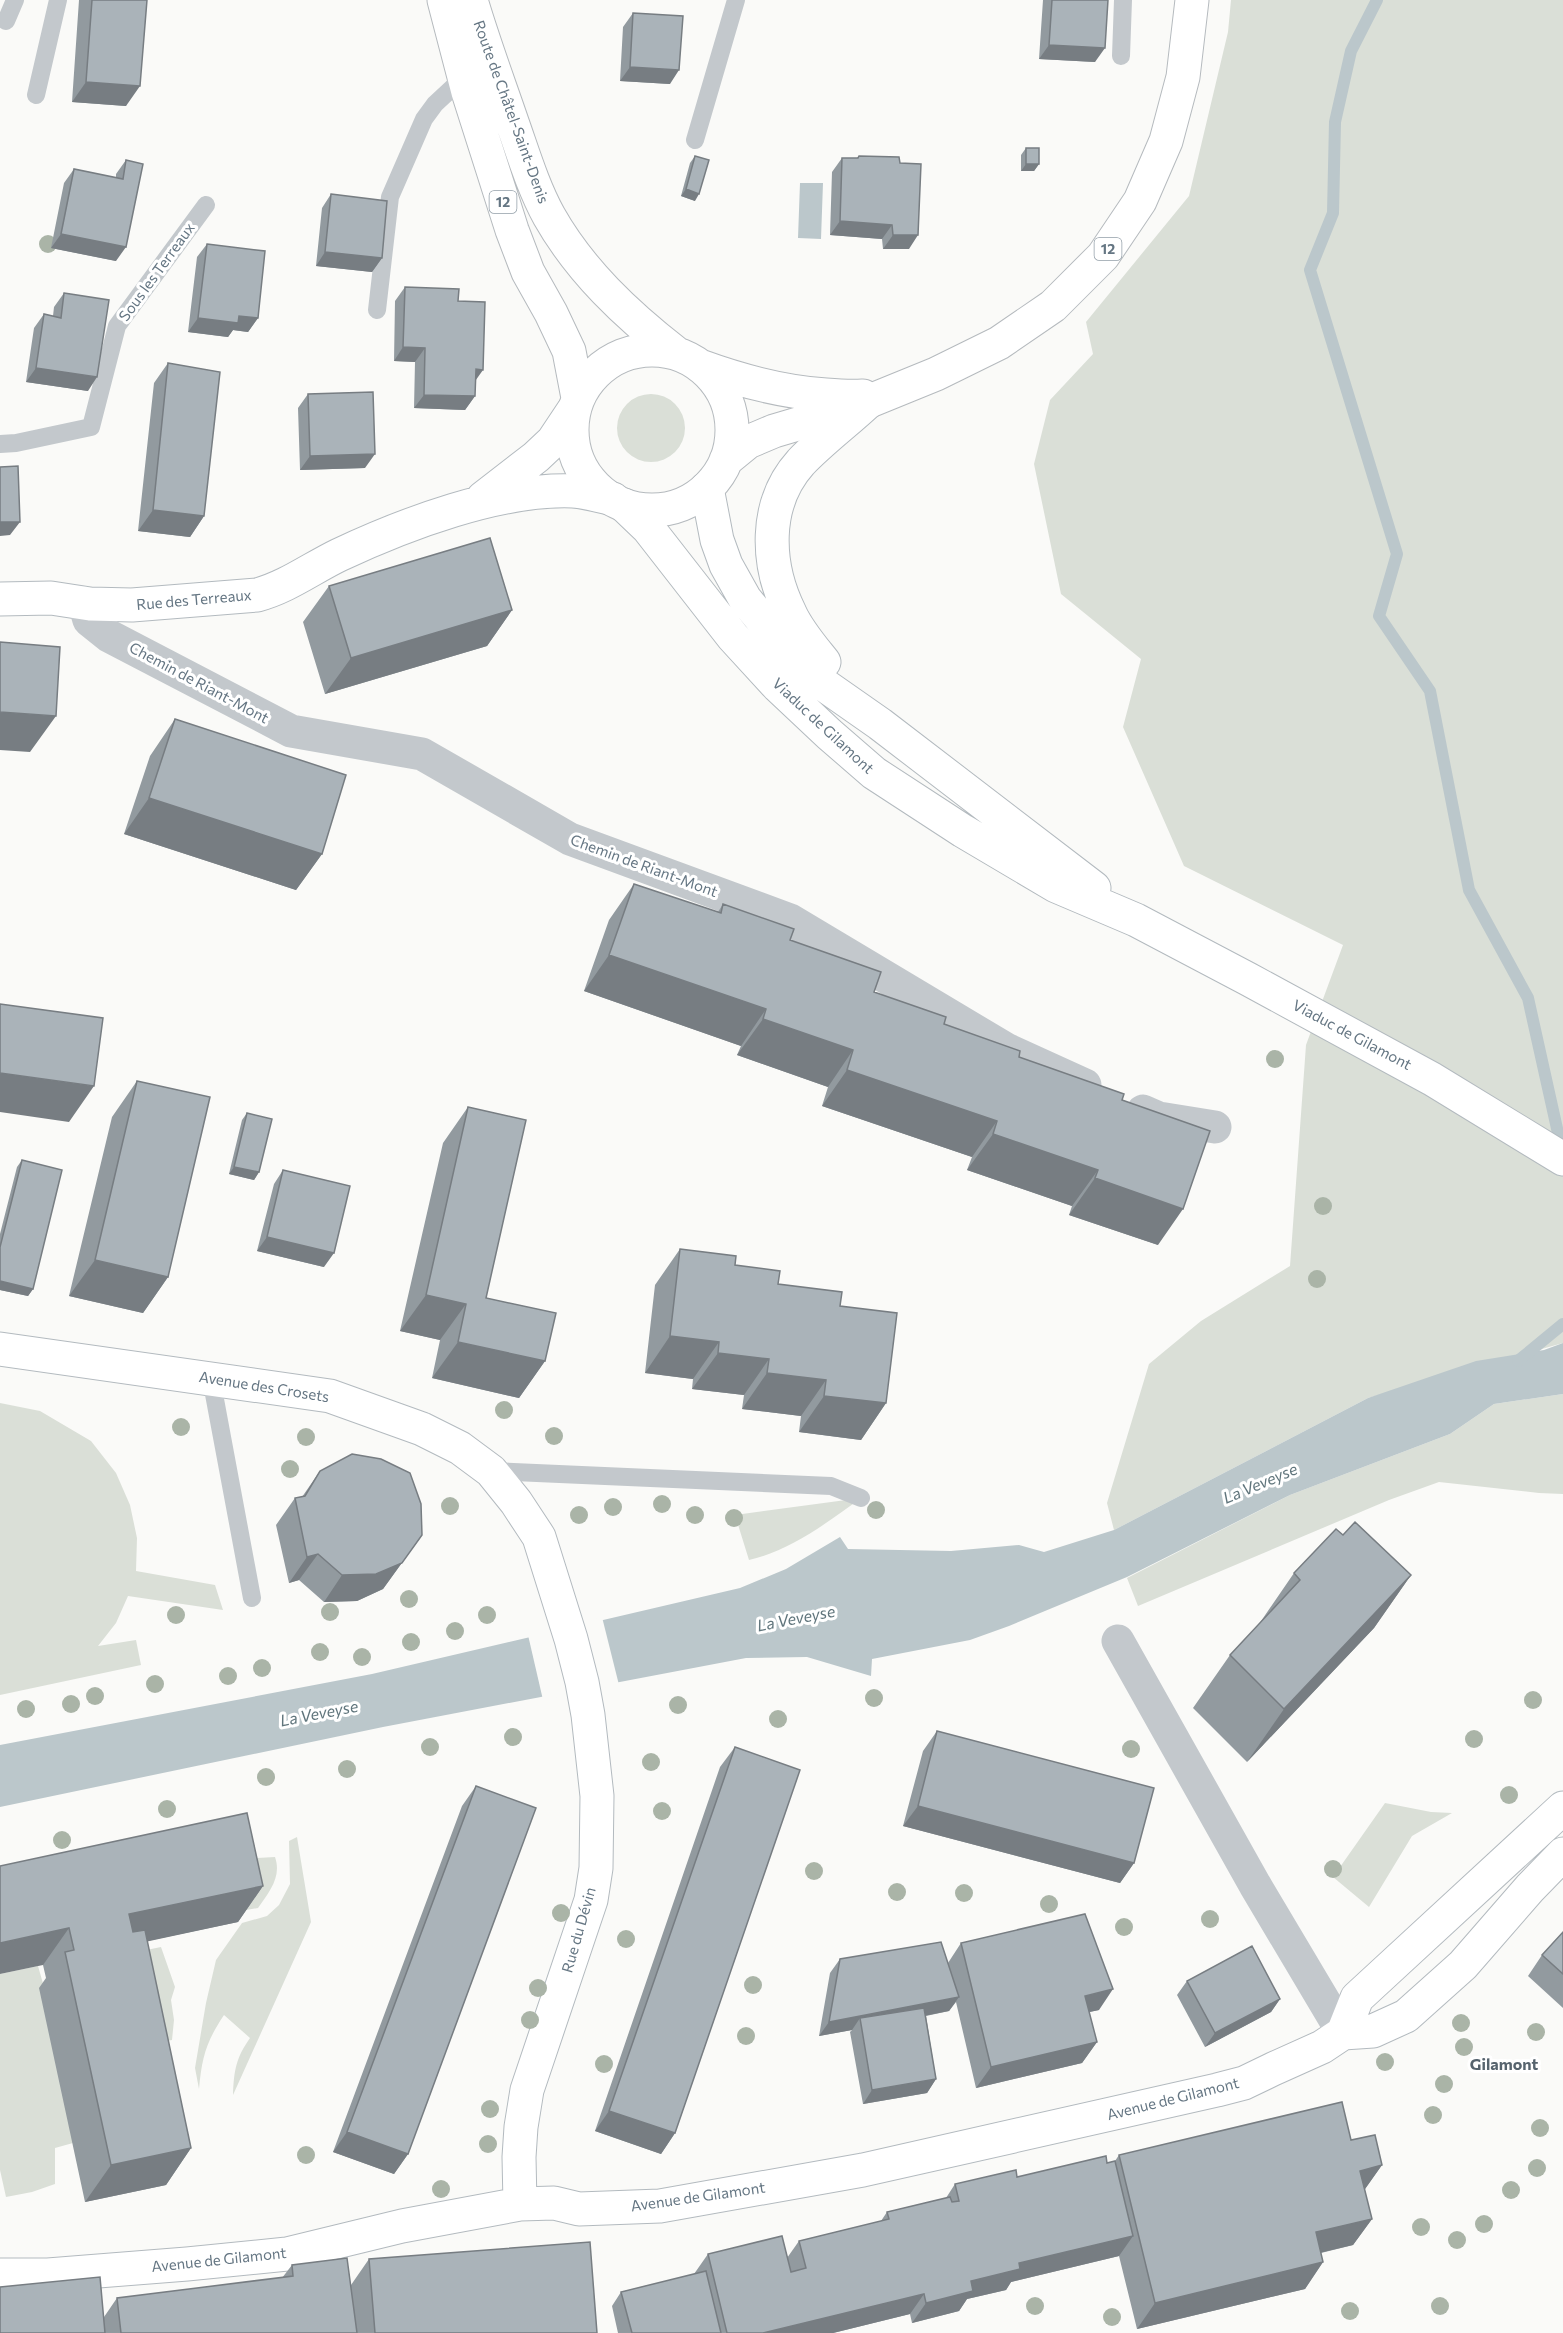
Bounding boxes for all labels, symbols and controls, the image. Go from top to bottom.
street label: Route de Châtel-Saint-Denis [470,18,554,206]
road number: 12 [490,191,516,213]
street label: Sous les Terreaux [114,219,198,324]
road number: 12 [1094,238,1122,260]
street label: Rue des Terreaux [136,585,252,613]
street label: Chemin de Riant-Mont [127,638,272,727]
street label: Viaduc de Gilamont [769,674,878,777]
street label: Chemin de Riant-Mont [568,830,720,900]
street label: Viaduc de Gilamont [1290,995,1415,1073]
street label: Avenue des Crosets [198,1367,331,1405]
water label: La Veveyse [1220,1458,1300,1507]
water label: La Veveyse [755,1601,837,1634]
water label: La Veveyse [278,1696,360,1729]
street label: Rue du Dévin [557,1885,599,1974]
district label: Gilamont [1470,2054,1538,2073]
street label: Avenue de Gilamont [1105,2073,1241,2123]
street label: Avenue de Gilamont [629,2178,766,2214]
street label: Avenue de Gilamont [151,2243,287,2275]

